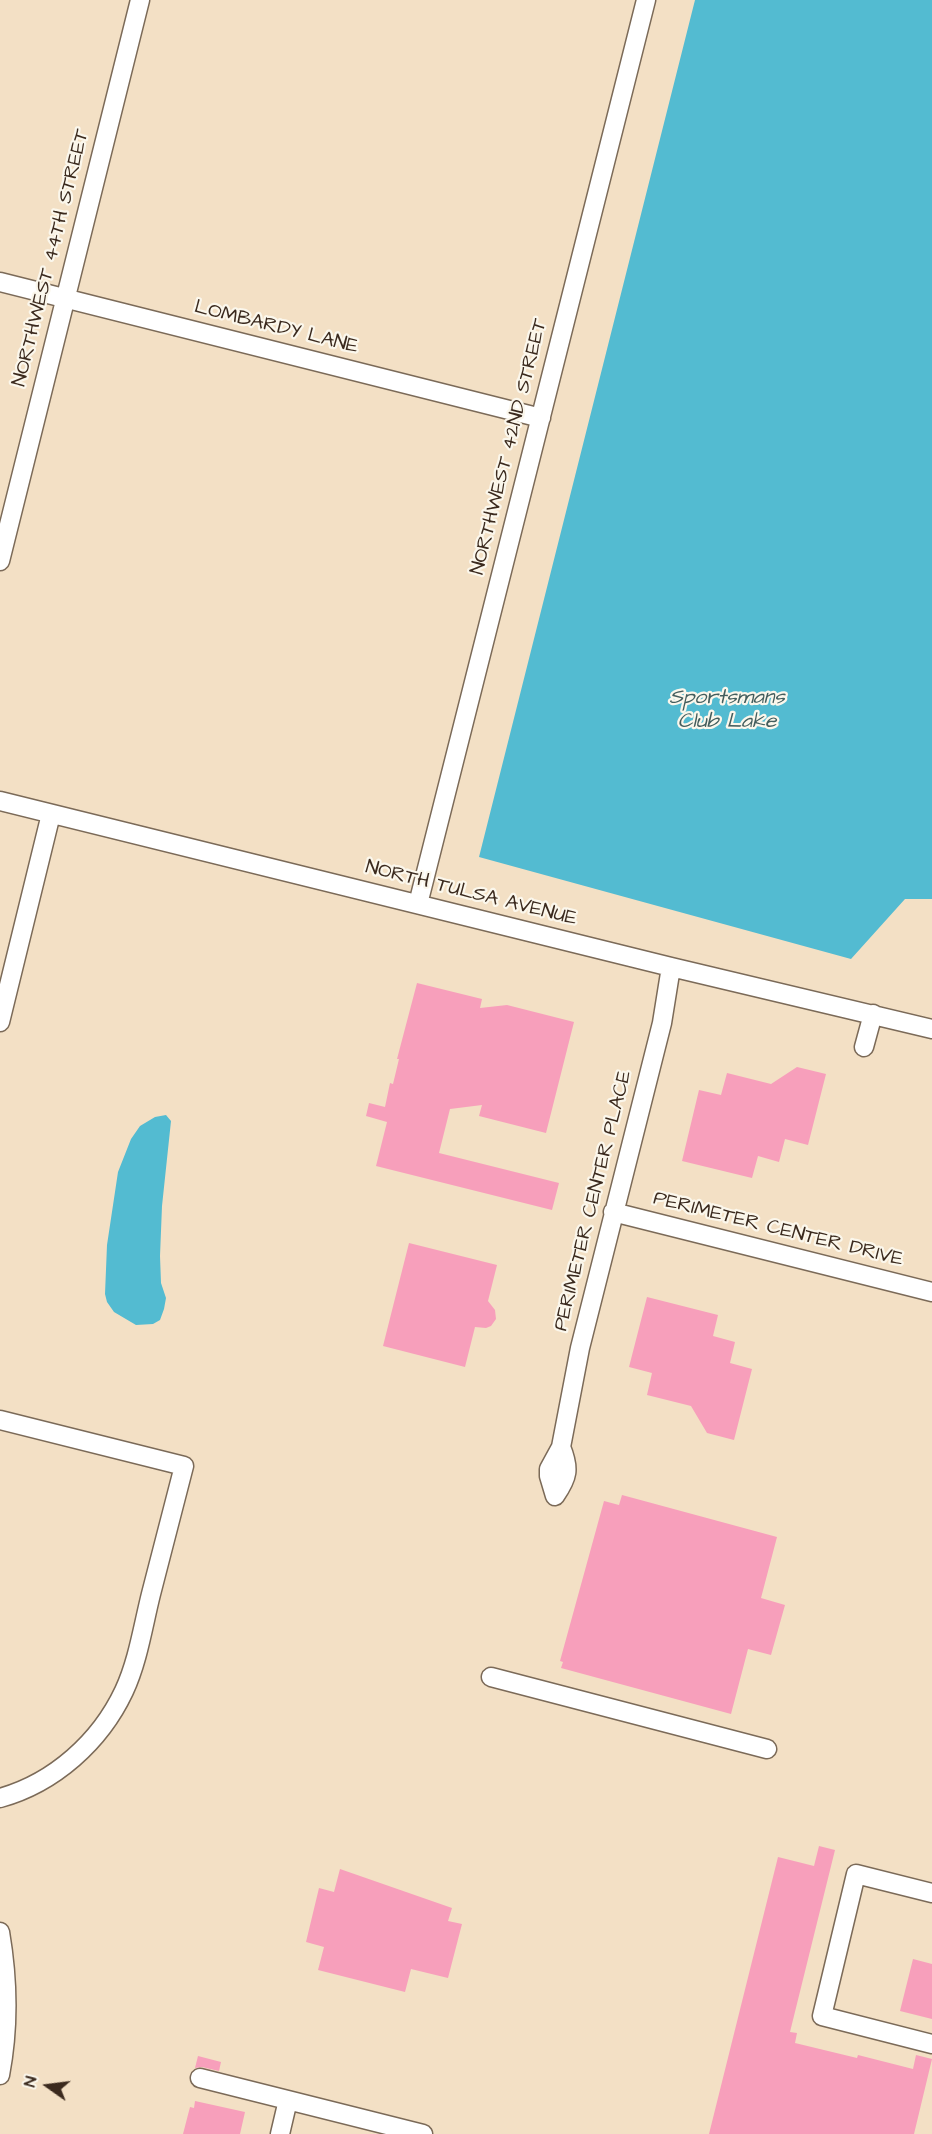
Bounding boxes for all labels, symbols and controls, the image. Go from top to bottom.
street label: NORTHWEST 44TH STREET [8,127,96,389]
street label: LOMBARDY LANE [192,296,360,360]
street label: NORTHWEST 42ND STREET [467,316,553,578]
water label: Sportsmans Club Lake [669,686,785,736]
street label: NORTH TULSA AVENUE [363,856,579,932]
street label: PERIMETER CENTER PLACE [550,1068,638,1334]
street label: PERIMETER CENTER DRIVE [651,1187,905,1273]
north arrow [18,2056,78,2116]
text: N [19,2074,42,2089]

